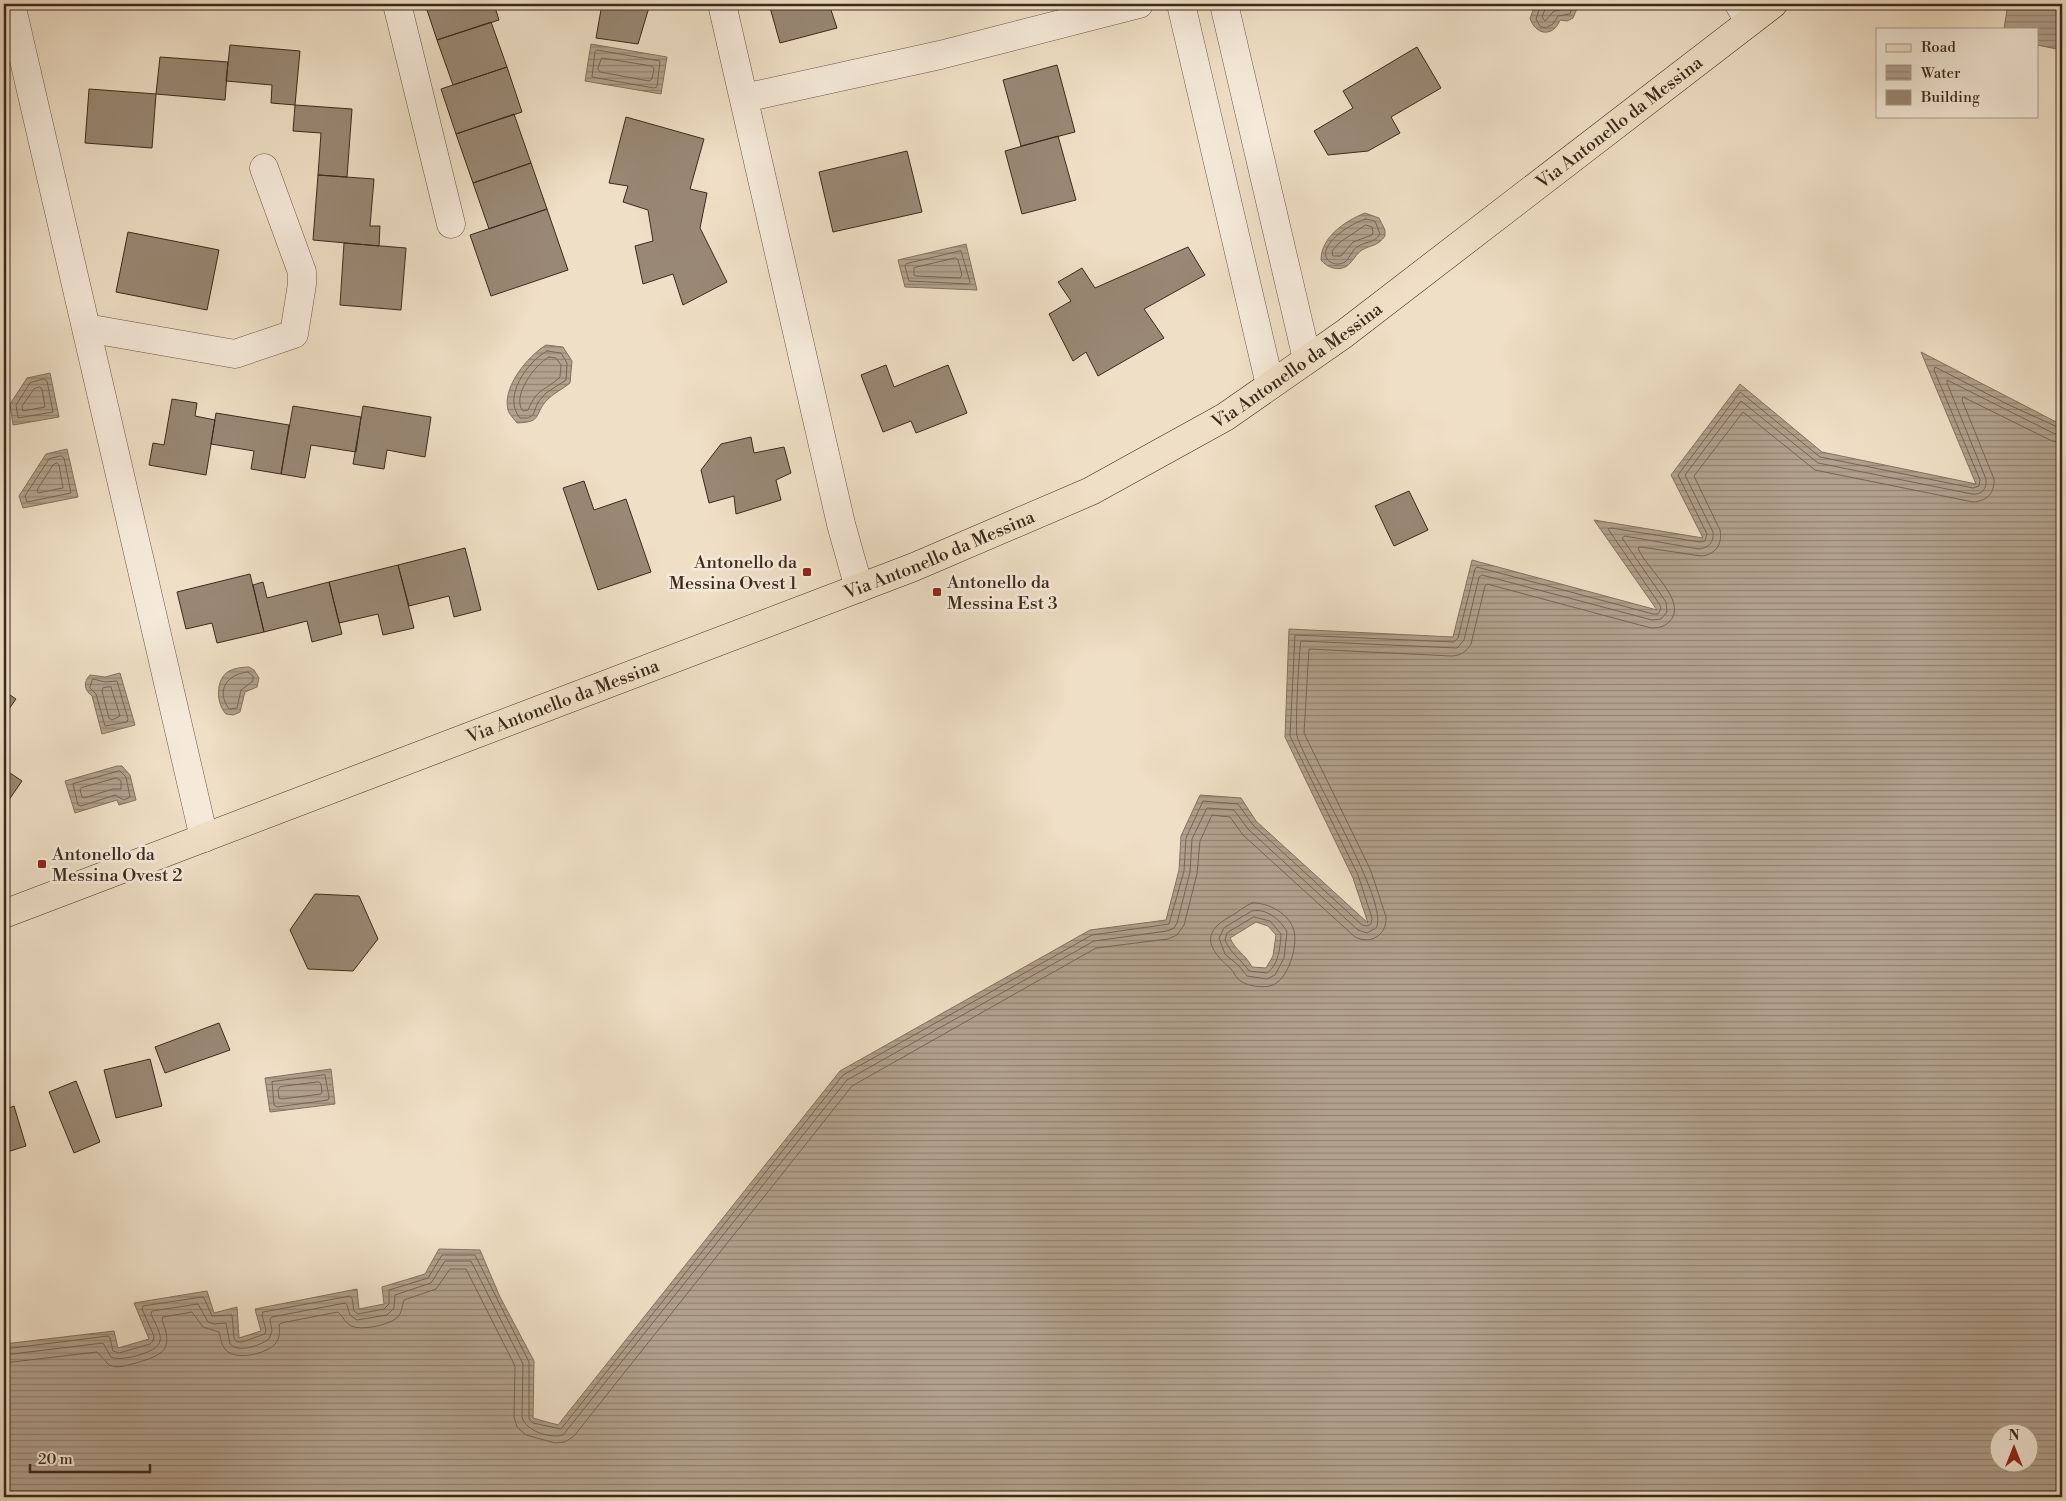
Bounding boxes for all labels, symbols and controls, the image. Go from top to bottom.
legend [1876,28,2038,118]
text: Road [1921,38,1956,57]
street label: Via Antonello da Messina [1531,51,1708,195]
text: Water [1920,64,1961,83]
text: Building [1920,88,1980,107]
street label: Via Antonello da Messina [1207,297,1388,435]
street label: Via Antonello da Messina [840,505,1039,605]
place label: Antonello da Messina Ovest 1 [669,551,798,595]
marker: Antonello da Messina Ovest 1 [801,566,813,578]
place label: Antonello da Messina Est 3 [946,571,1058,615]
marker: Antonello da Messina Est 3 [931,586,943,598]
street label: Via Antonello da Messina [463,654,663,749]
place label: Antonello da Messina Ovest 2 [51,843,182,887]
marker: Antonello da Messina Ovest 2 [36,858,48,870]
north arrow [1988,1424,2038,1474]
text: N [2008,1427,2020,1445]
scale bar [30,1441,150,1473]
text: 20 m [38,1450,73,1469]

